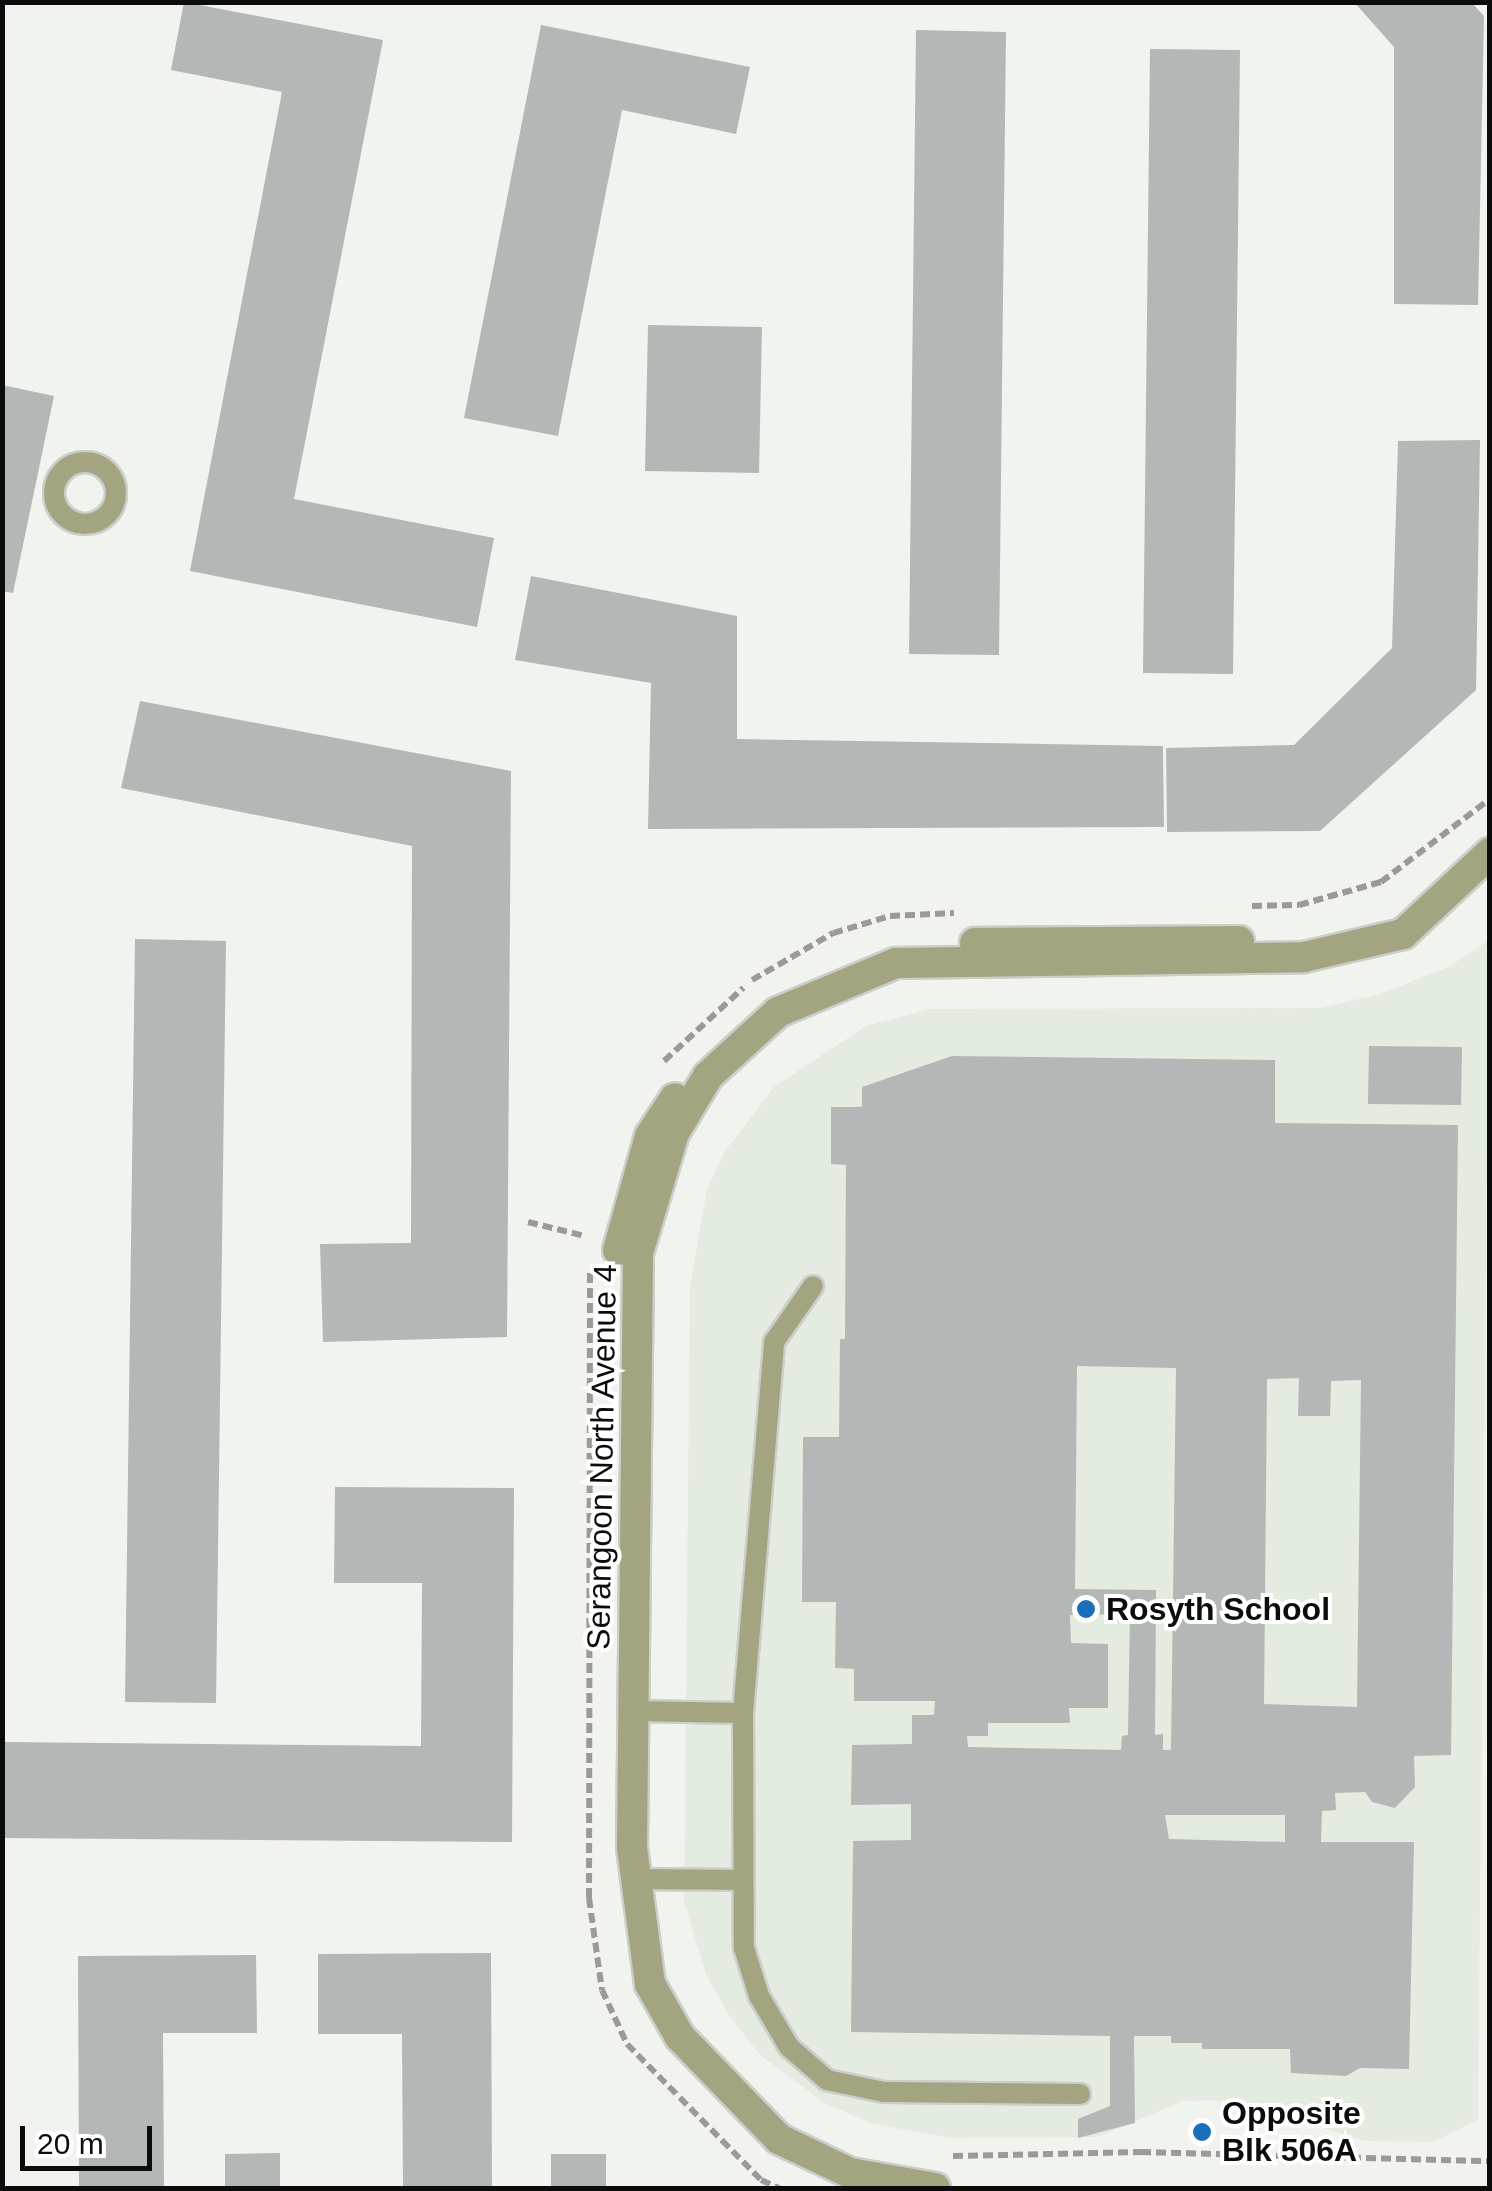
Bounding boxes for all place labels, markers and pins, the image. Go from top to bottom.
place label: Rosyth School [1106,1590,1330,1628]
marker: Rosyth School [1075,1598,1097,1620]
place label: Opposite Blk 506A [1222,2095,1361,2170]
marker: Opposite Blk 506A [1191,2121,1213,2143]

